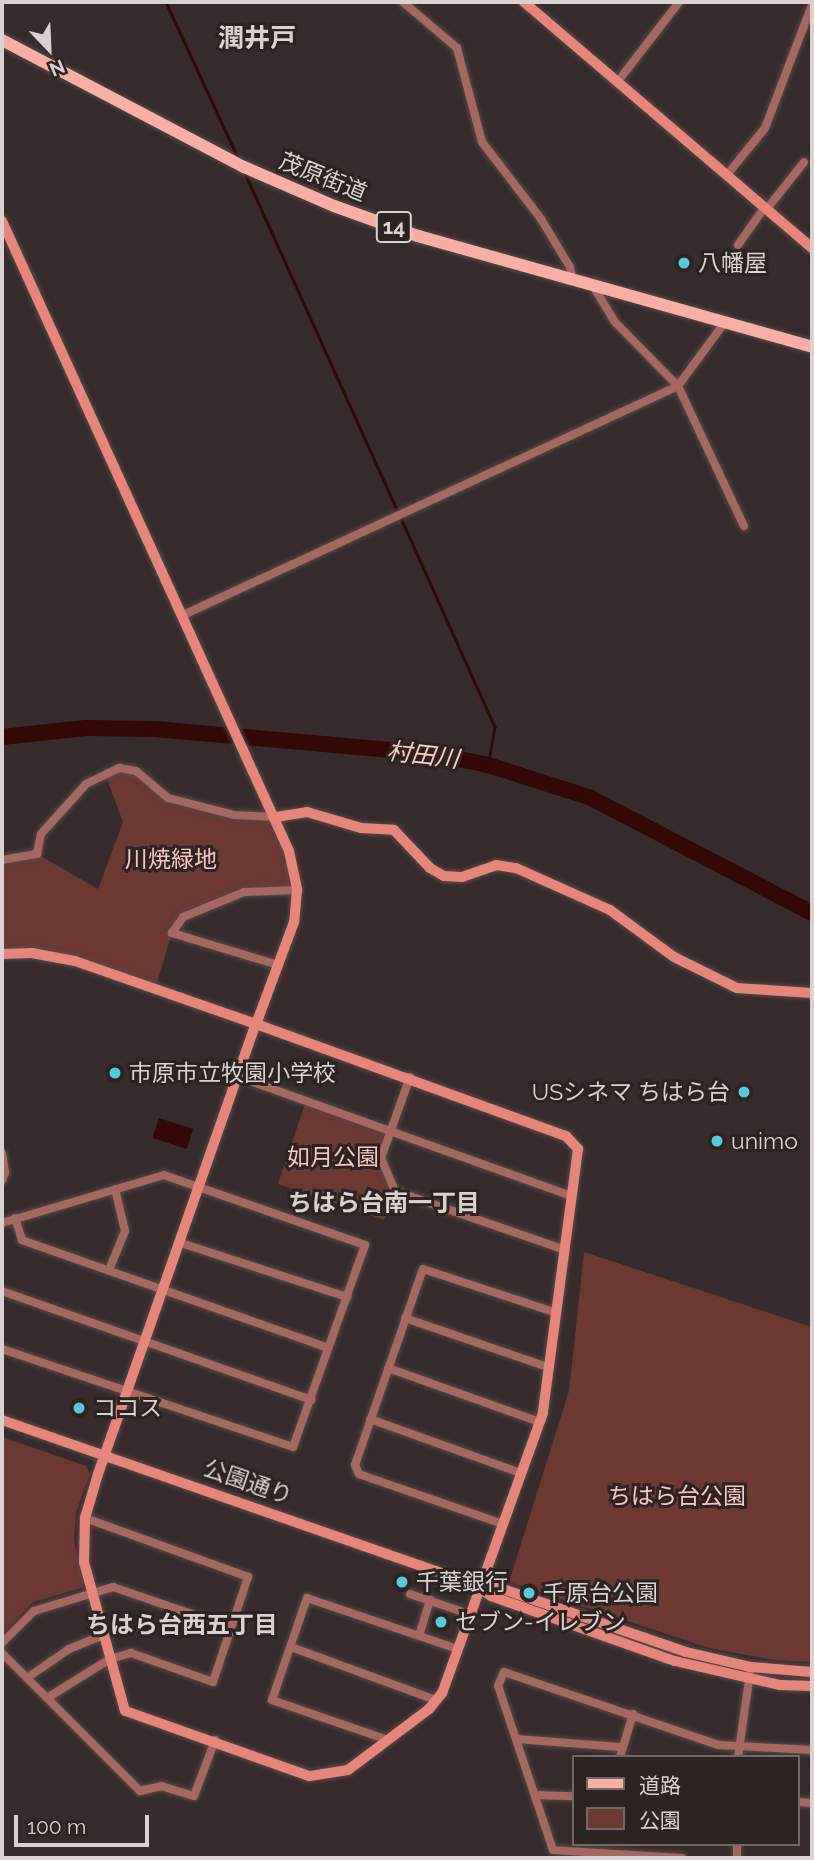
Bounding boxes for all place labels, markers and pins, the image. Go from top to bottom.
place label: 八幡屋 [698,249,767,277]
marker: 八幡屋 [676,255,692,271]
place label: 市原市立牧園小学校 [129,1059,336,1087]
marker: 市原市立牧園小学校 [107,1065,123,1081]
place label: USシネマ ちはら台 [532,1078,730,1106]
marker: USシネマ ちはら台 [736,1084,752,1100]
place label: unimo [731,1127,798,1155]
marker: unimo [709,1133,725,1149]
place label: ココス [93,1394,162,1422]
marker: ココス [71,1400,87,1416]
place label: 千葉銀行 [416,1568,508,1596]
marker: 千葉銀行 [394,1574,410,1590]
place label: 千原台公園 [543,1579,658,1607]
marker: 千原台公園 [521,1585,537,1601]
place label: セブン-イレブン [455,1608,626,1636]
marker: セブン-イレブン [433,1614,449,1630]

